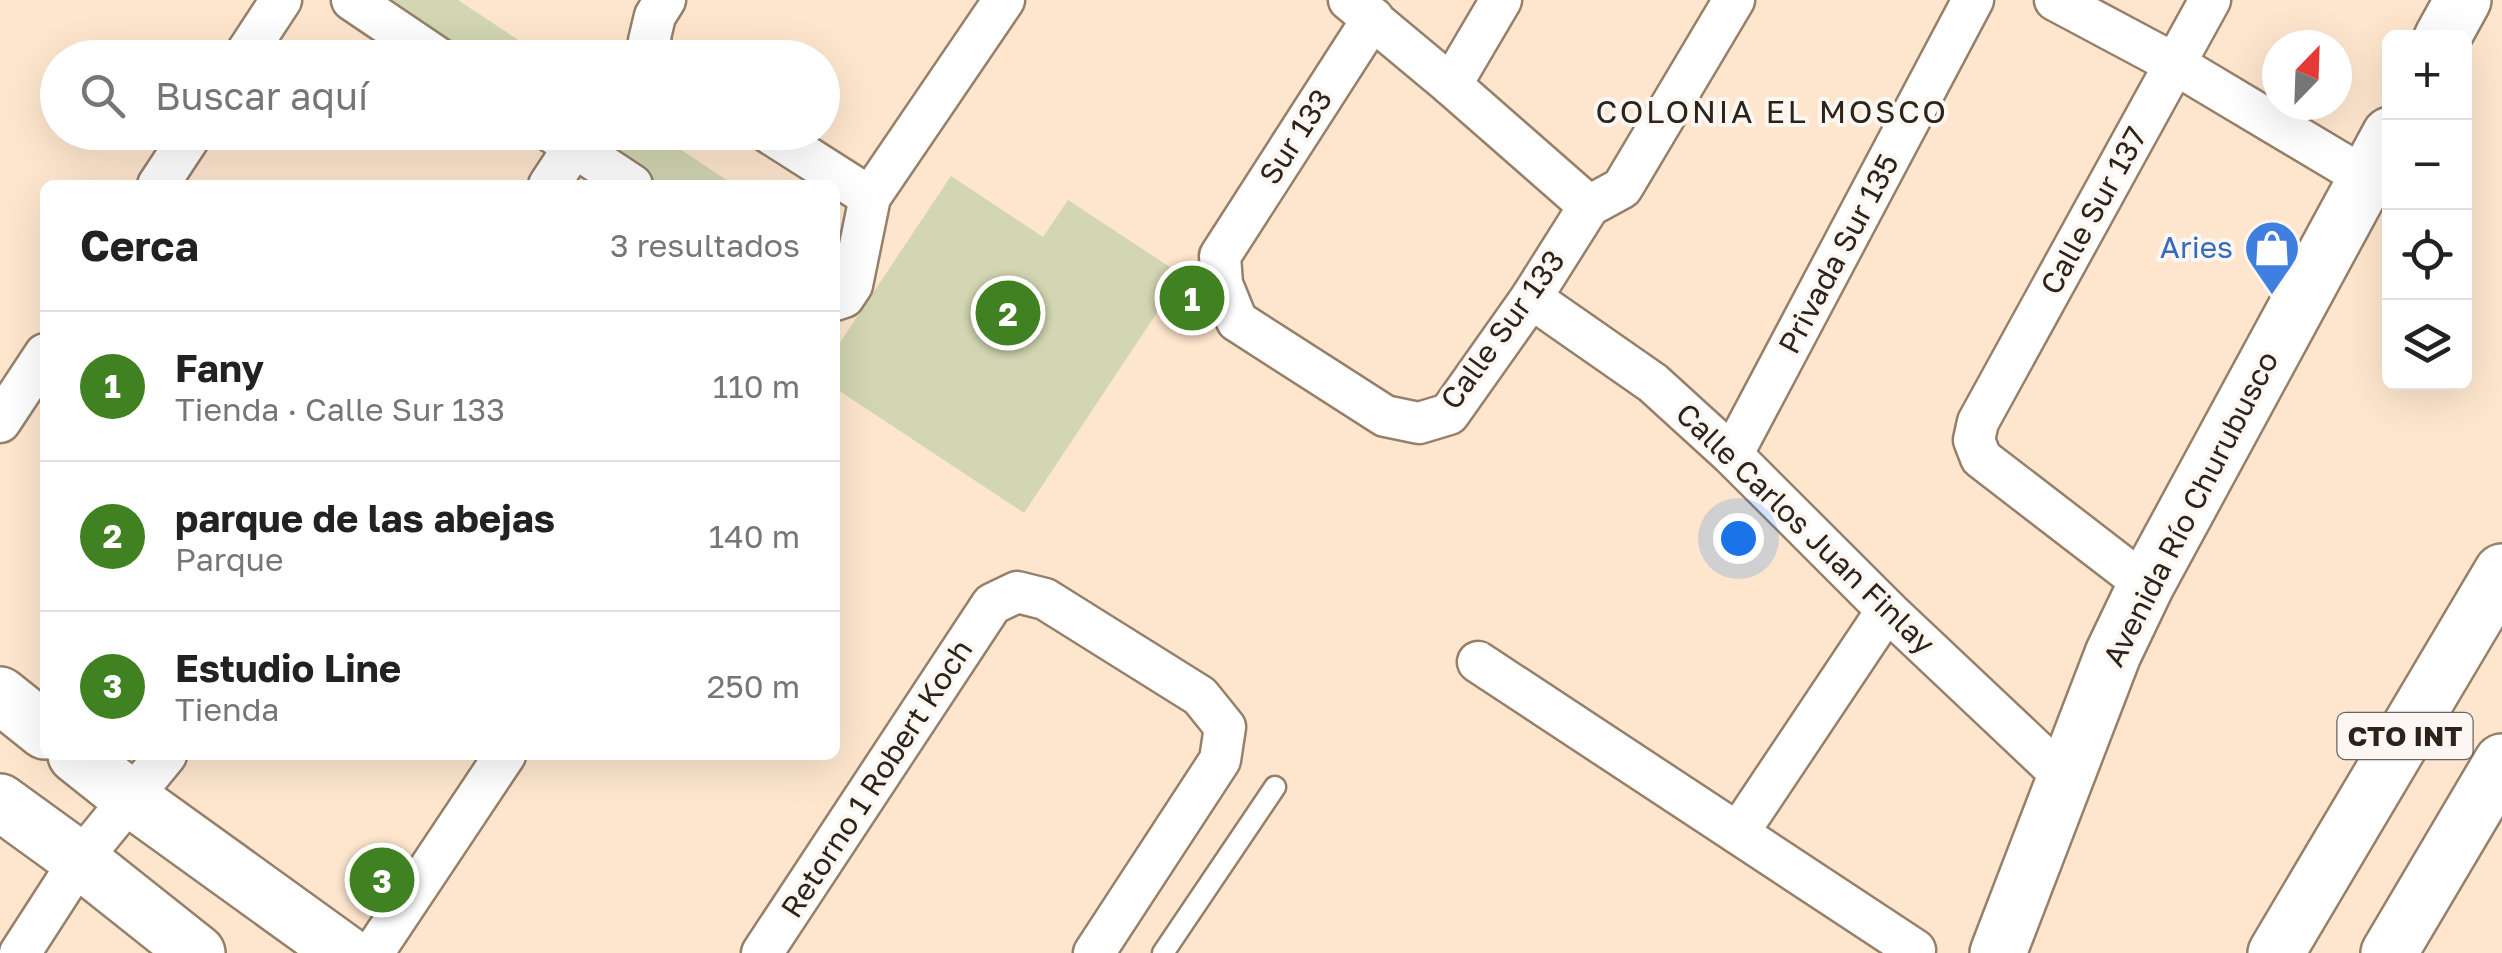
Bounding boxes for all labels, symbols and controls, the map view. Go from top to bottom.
north arrow [2262,30,2352,120]
map controls [2382,30,2472,390]
button: + [2382,30,2472,120]
search box [40,40,840,150]
icon: search [75,68,130,123]
text: Buscar aquí [155,73,368,118]
street label: Sur 133 [1251,82,1339,191]
district label: COLONIA EL MOSCO [1596,92,1948,130]
button: − [2382,120,2472,210]
street label: Calle Sur 137 [2032,121,2154,300]
street label: Privada Sur 135 [1770,147,1906,360]
button: locate [2382,210,2472,300]
shop icon: Aries [2242,218,2302,297]
text: Cerca [80,220,199,270]
text: 3 resultados [610,226,800,264]
place label: Aries [2160,229,2233,265]
street label: Calle Sur 133 [1433,243,1572,416]
pin: 1 [1160,260,1224,336]
pin: 2 [976,276,1040,350]
button: layers [2382,300,2472,390]
text: Fany [175,345,264,390]
street label: Avenida Río Churubusco [2095,345,2285,672]
text: 1 [104,367,121,405]
text: 110 m [713,367,800,405]
text: Tienda · Calle Sur 133 [175,390,505,428]
street label: Calle Carlos Juan Finlay [1669,395,1943,661]
text: parque de las abejas [175,495,555,540]
your location [1713,513,1764,564]
text: 2 [103,517,122,555]
text: 140 m [709,517,800,555]
text: Parque [175,540,283,578]
street label: Retorno 1 Robert Koch [773,633,979,924]
text: Estudio Line [175,645,401,690]
text: 3 [103,667,122,705]
text: 250 m [707,667,800,705]
text: Tienda [175,690,279,728]
road number: CTO INT [2338,713,2472,759]
pin: 3 [350,842,414,918]

